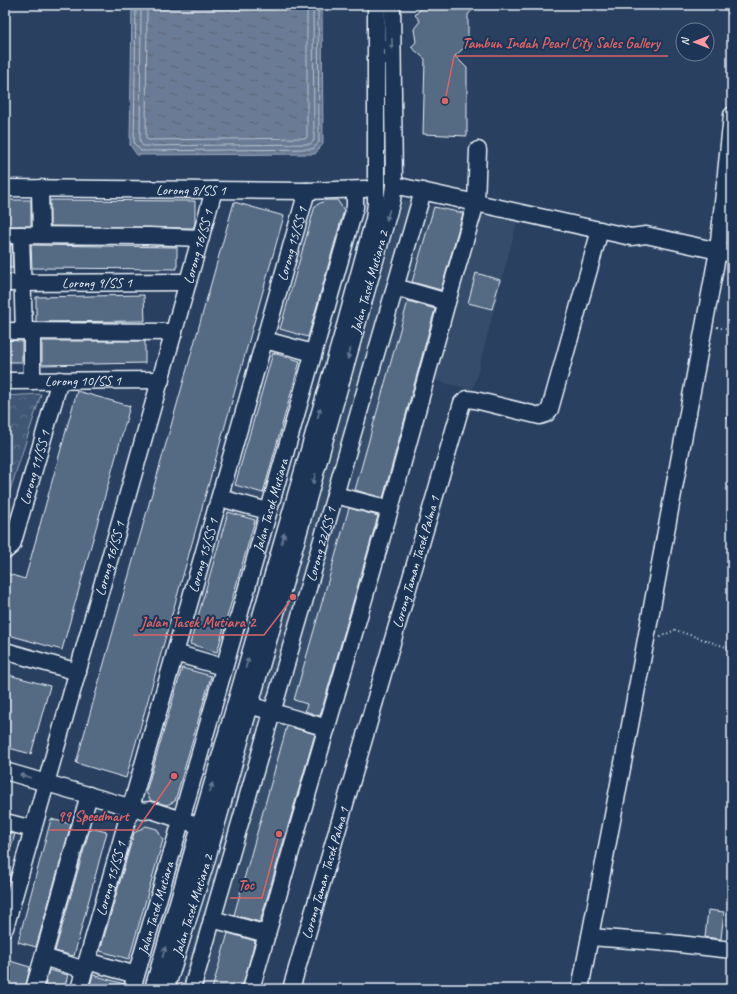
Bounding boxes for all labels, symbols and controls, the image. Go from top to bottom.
north arrow [675,22,715,62]
callout: Tambun Indah Pearl City Sales Gallery [454,29,668,56]
text: Tambun Indah Pearl City Sales Gallery [462,34,662,53]
text: N [678,36,692,45]
one-way arrow [389,38,395,51]
street label: Lorong 8/SS 1 [156,182,227,199]
street label: Lorong 15/SS 1 [274,204,311,283]
street label: Lorong 16/SS 1 [180,207,217,286]
one-way arrow [385,210,391,222]
street label: Jalan Tasek Mutiara 2 [347,227,392,336]
street label: Lorong 9/SS 1 [62,274,133,292]
one-way arrow [346,348,352,360]
street label: Lorong 10/SS 1 [45,372,122,390]
one-way arrow [316,407,322,419]
street label: Lorong 11/SS 1 [16,428,54,507]
street label: Jalan Tasek Mutiara [249,456,292,555]
one-way arrow [311,473,317,485]
street label: Lorong Taman Tasek Palma 1 [389,494,444,630]
street label: Lorong 22/SS 1 [302,505,340,583]
street label: Lorong 15/SS 1 [185,516,222,594]
street label: Lorong 16/SS 1 [92,519,129,598]
one-way arrow [280,532,286,544]
callout: Jalan Tasek Mutiara 2 [133,608,264,635]
text: Jalan Tasek Mutiara 2 [140,613,257,632]
one-way arrow [244,657,250,669]
one-way arrow [19,773,31,779]
one-way arrow [208,782,214,794]
callout: 99 Speedmart [49,803,137,830]
street label: Lorong Taman Tasek Palma 1 [298,805,353,941]
text: 99 Speedmart [57,807,131,826]
street label: Lorong 15/SS 1 [92,839,130,918]
street label: Jalan Tasek Mutiara 2 [169,851,217,959]
street label: Jalan Tasek Mutiara [134,859,178,958]
callout: Toc [230,871,262,898]
text: Toc [238,876,256,895]
one-way arrow [161,945,167,957]

